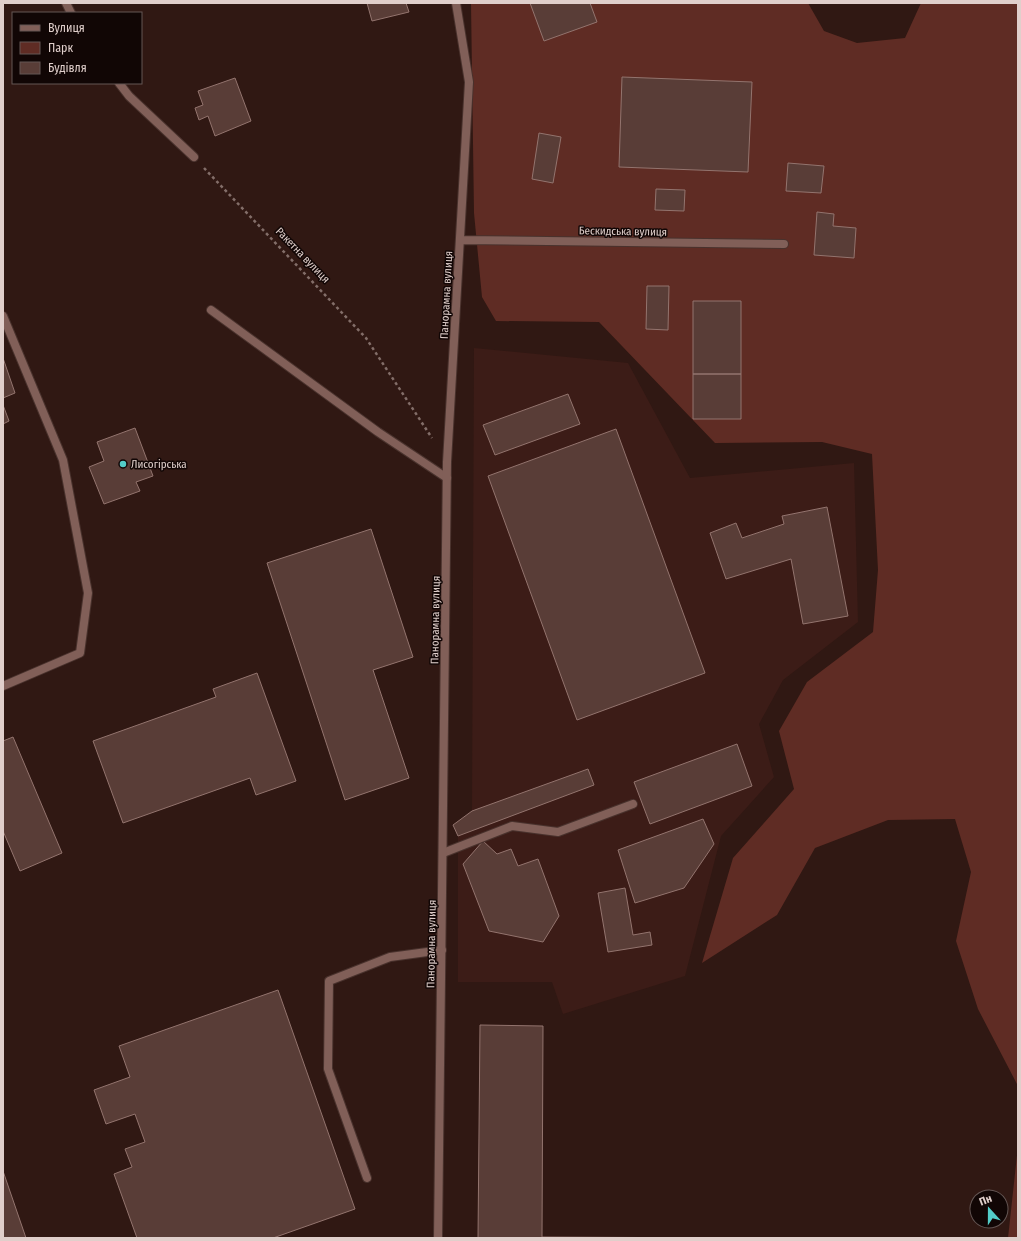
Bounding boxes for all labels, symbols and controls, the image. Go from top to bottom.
legend [12,12,142,84]
text: Вулиця [48,21,85,35]
text: Парк [48,41,74,55]
text: Будівля [48,61,87,75]
street label: Бескидська вулиця [579,224,667,239]
street label: Ракетна вулиця [273,225,332,286]
street label: Панорамна вулиця [438,251,455,339]
place label: Лисогірська [131,458,187,471]
marker: Лисогірська [118,459,128,469]
street label: Панорамна вулиця [428,576,443,664]
street label: Панорамна вулиця [424,900,439,988]
north arrow [969,1189,1009,1229]
text: Пн [977,1192,994,1208]

